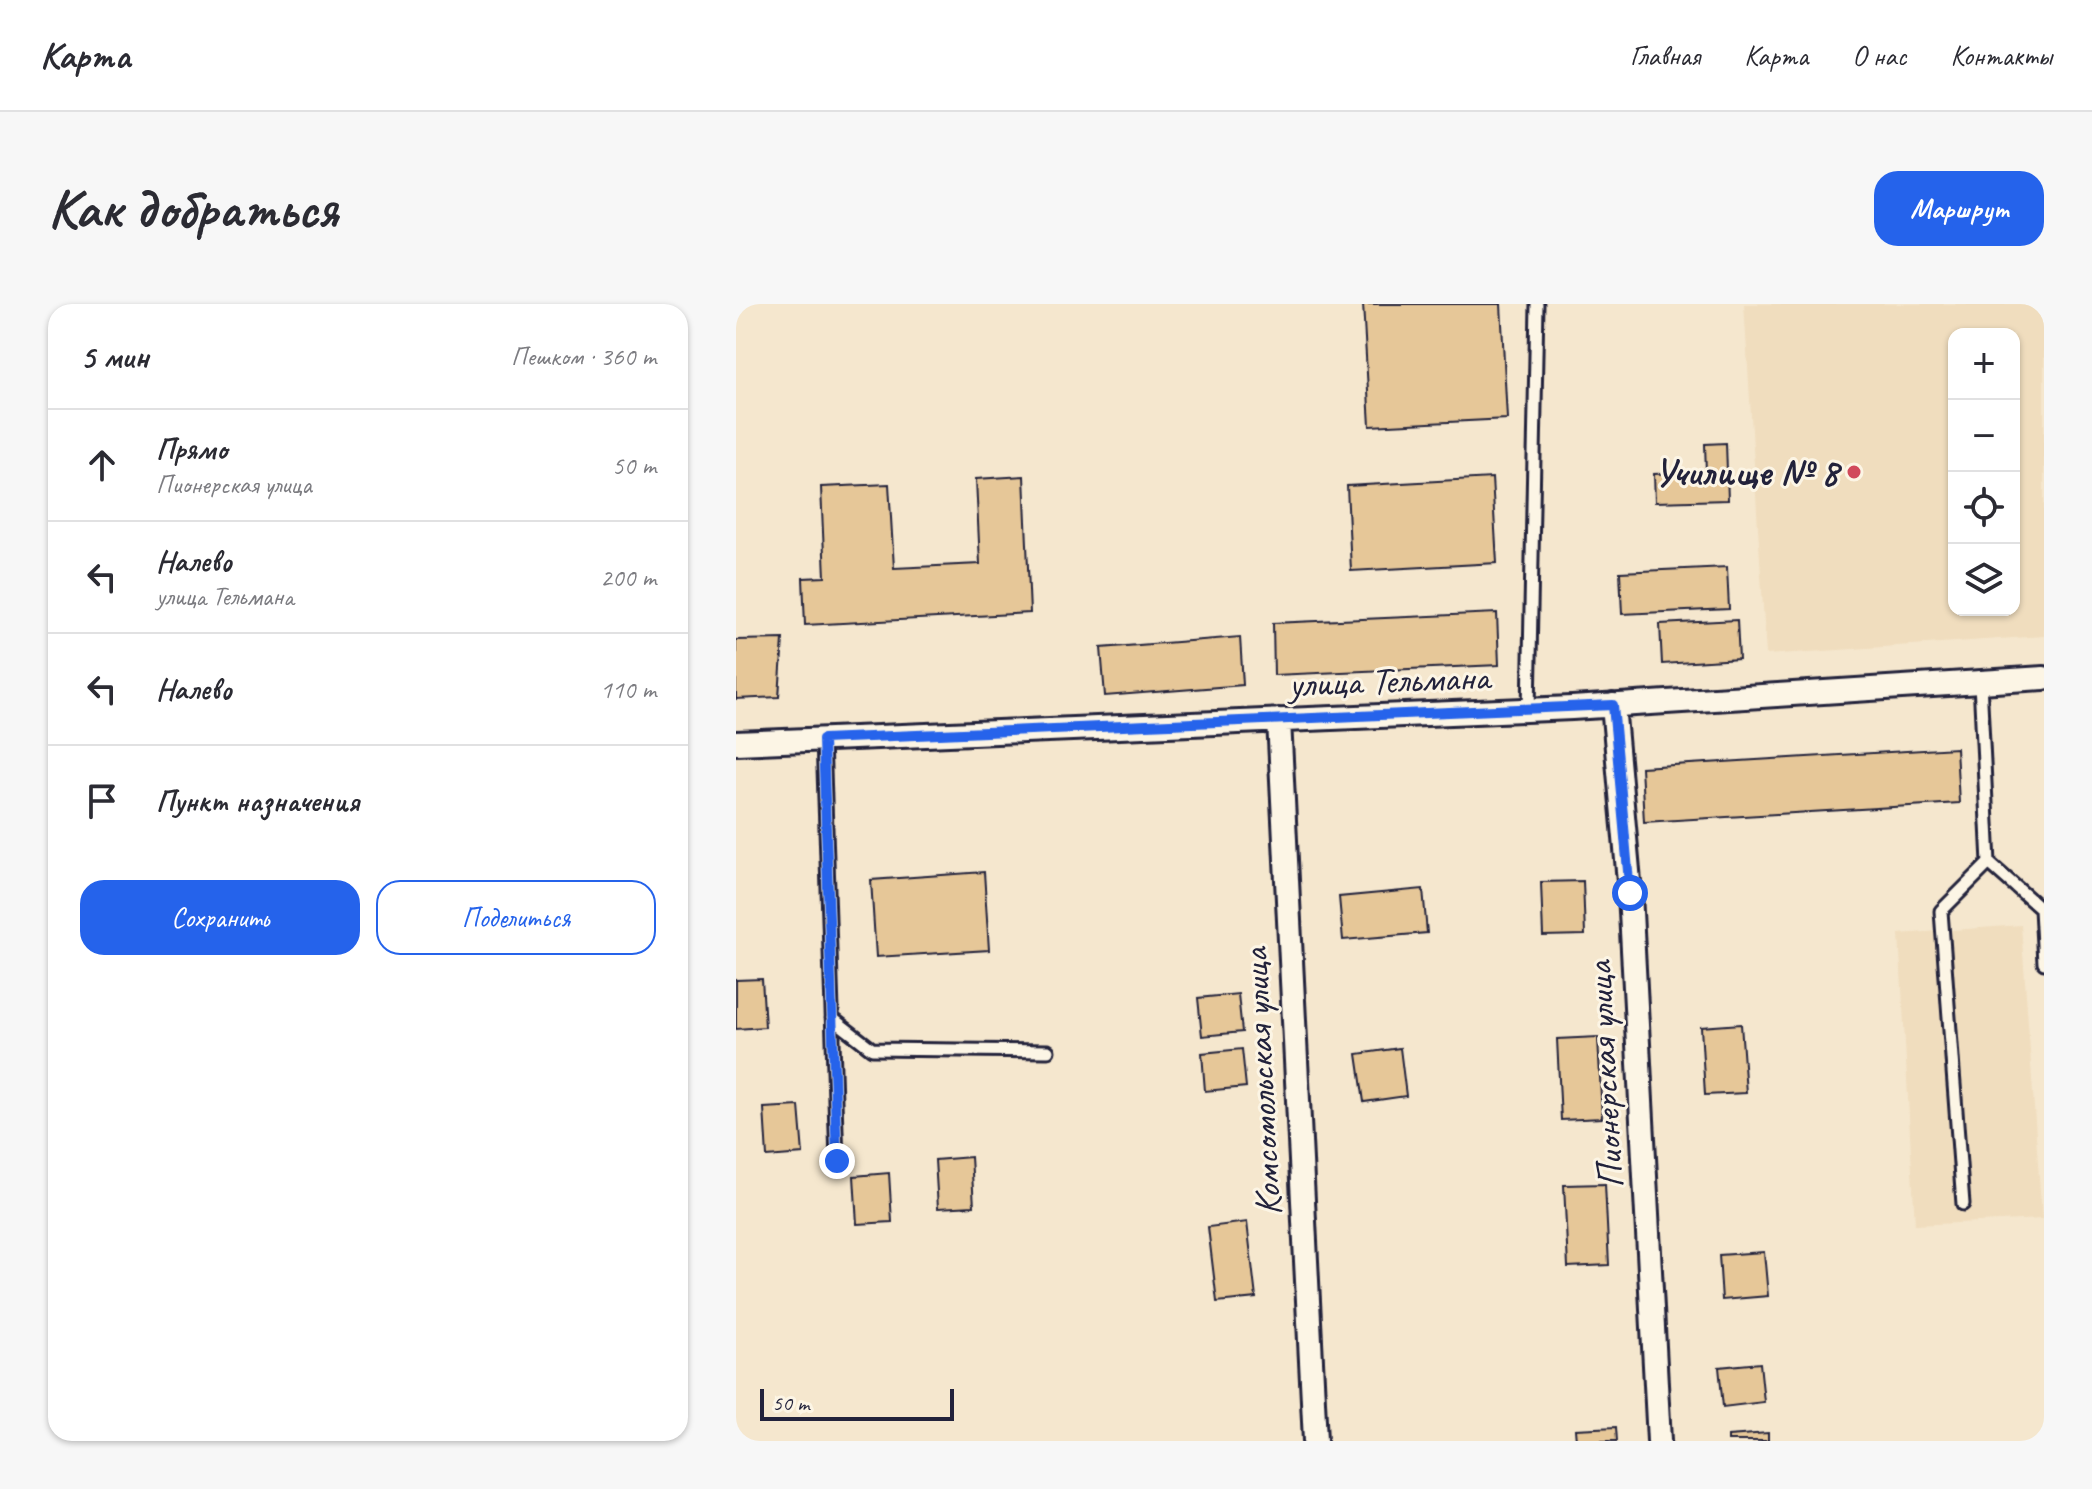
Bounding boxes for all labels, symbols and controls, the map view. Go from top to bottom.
text: Карта [40,32,130,79]
text: Главная [1630,38,1700,73]
text: Карта [1744,38,1808,73]
text: О нас [1852,38,1906,73]
text: Контакты [1950,38,2052,73]
button: Маршрут [1874,171,2044,246]
text: Как добраться [48,173,338,244]
map controls [1948,328,2020,616]
button: + [1948,328,2020,400]
text: 5 мин [80,335,149,378]
text: Пешком · 360 m [511,340,656,373]
button: − [1948,400,2020,472]
text: Прямо [156,430,227,468]
icon: ahead [80,443,124,487]
text: 50 m [612,449,656,482]
place label: Училище № 8 [1654,449,1842,496]
marker: Училище № 8 [1845,463,1863,481]
text: Пионерская улица [156,468,312,501]
button: locate [1948,472,2020,544]
text: Налево [156,542,232,580]
button: layers [1948,544,2020,616]
icon: left [80,555,124,599]
text: 200 m [600,561,656,594]
text: улица Тельмана [156,580,294,613]
street label: улица Тельмана [1286,653,1494,708]
icon: left [80,667,124,711]
text: Налево [156,670,232,708]
text: 110 m [600,673,656,706]
icon: arrive [80,779,124,823]
text: Пункт назначения [156,782,359,820]
route start [1612,875,1648,911]
button: Сохранить [80,880,360,955]
button: Поделиться [376,880,656,955]
street label: Комсомольская улица [1231,944,1292,1217]
street label: Пионерская улица [1575,957,1634,1190]
route end [819,1143,855,1179]
scale bar [760,1385,954,1421]
text: 50 m [772,1389,809,1417]

